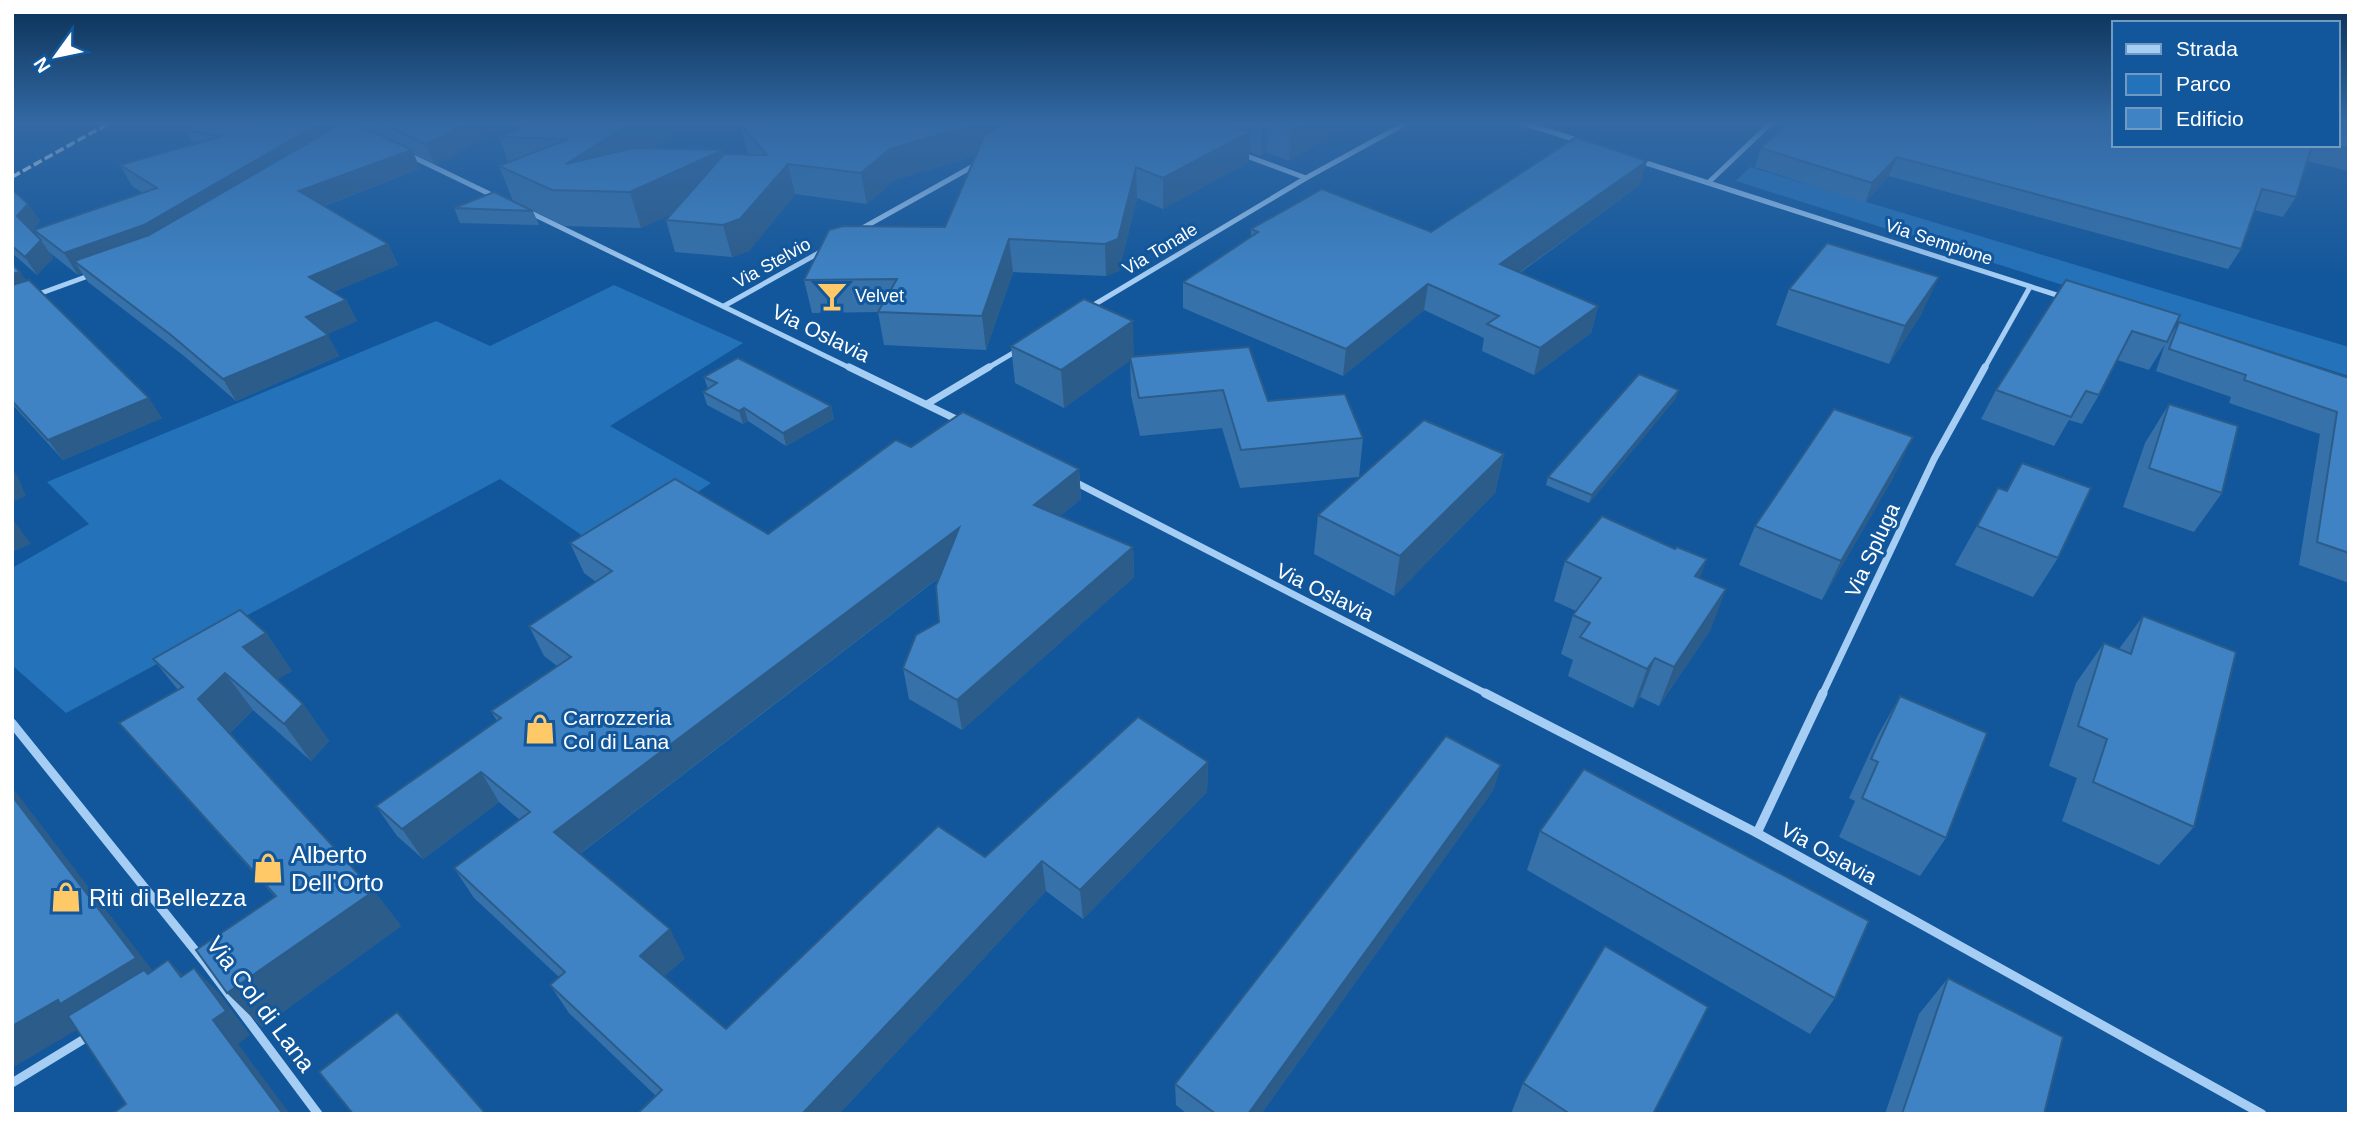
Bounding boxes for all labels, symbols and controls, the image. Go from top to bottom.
north arrow [21,21,91,91]
legend [2112,21,2340,147]
text: Strada [2176,37,2238,60]
text: N [30,54,55,76]
text: Parco [2176,72,2231,95]
text: Edificio [2176,107,2244,130]
street label: Via Sempione [1883,215,1995,269]
street label: Via Tonale [1119,219,1201,279]
street label: Via Stelvio [730,234,814,292]
bar icon: Velvet [815,279,849,313]
place label: Velvet [855,286,904,306]
street label: Via Oslavia [768,299,874,367]
street label: Via Spluga [1840,499,1904,601]
street label: Via Oslavia [1272,558,1378,626]
place label: Carrozzeria Col di Lana [563,706,672,753]
shop icon: Carrozzeria Col di Lana [523,712,557,746]
street label: Via Oslavia [1777,817,1881,889]
place label: Alberto Dell'Orto [291,841,384,896]
shop icon: Alberto Dell'Orto [251,851,285,885]
shop icon: Riti di Bellezza [49,880,83,914]
place label: Riti di Bellezza [89,884,247,911]
street label: Via Col di Lana [201,931,321,1077]

